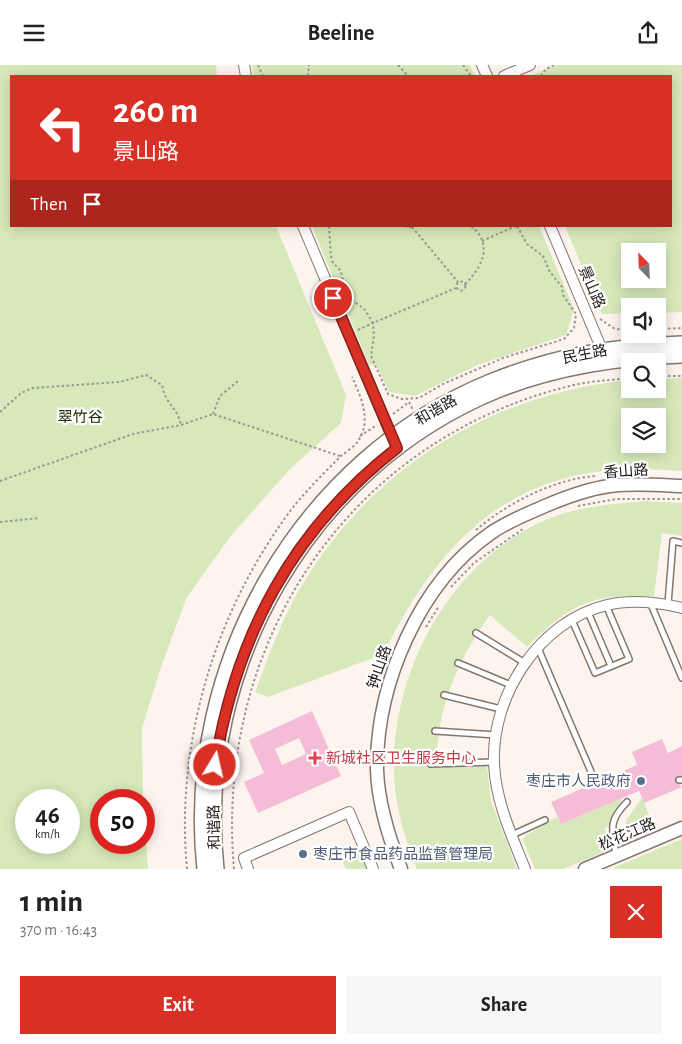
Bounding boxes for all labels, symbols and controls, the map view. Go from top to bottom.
icon: menu [20,19,48,47]
icon: share [634,19,662,47]
text: Beeline [308,22,374,44]
text: 260 m [113,94,198,129]
icon: left [30,95,95,160]
text: 景山路 [113,141,179,163]
icon: arrive [78,190,106,218]
text: Then [30,195,68,214]
north arrow [621,243,666,287]
map controls [621,243,666,453]
street label: 景山路 [576,263,608,311]
pin [312,277,354,319]
icon: arrive [319,284,347,312]
button: sound [621,298,666,343]
street label: 民生路 [561,342,609,366]
button: search [621,353,666,398]
street label: 和谐路 [412,391,459,428]
button: layers [621,408,666,453]
park label: 翠竹谷 [57,409,103,425]
street label: 香山路 [603,461,649,481]
street label: 钟山路 [364,643,394,691]
position arrow [188,738,240,790]
place label: 新城社区卫生服务中心 [326,750,476,766]
marker: 新城社区卫生服务中心 [308,751,322,765]
place label: 枣庄市人民政府 [526,773,631,789]
marker: 枣庄市人民政府 [635,775,647,787]
speed limit sign: 50 [90,789,155,854]
text: 46 [35,803,60,828]
street label: 和谐路 [205,804,222,850]
street label: 松花江路 [596,815,658,853]
text: km/h [35,828,60,840]
place label: 枣庄市食品药品监督管理局 [313,846,493,862]
marker: 枣庄市食品药品监督管理局 [297,848,309,860]
button: close [610,886,662,938]
text: 1 min [20,887,83,917]
text: 370 m · 16:43 [20,922,97,938]
button: Exit [20,976,336,1034]
button: Share [346,976,662,1034]

